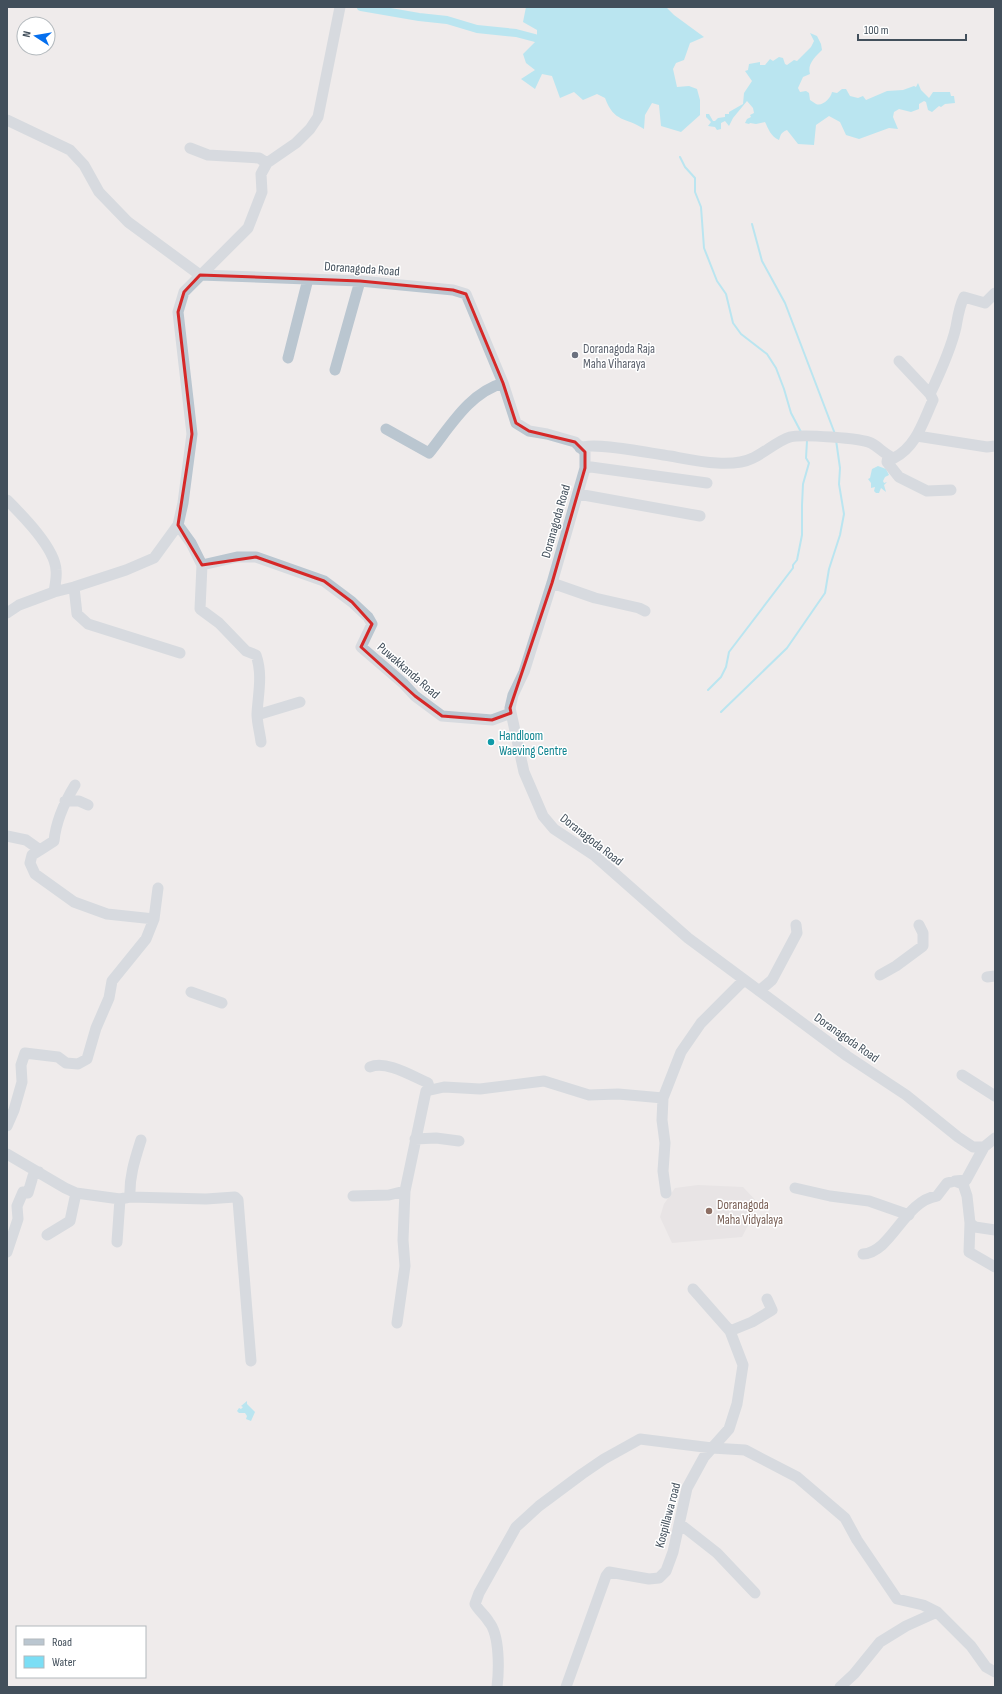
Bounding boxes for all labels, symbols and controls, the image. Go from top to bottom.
north arrow [16,16,56,56]
scale bar [858,16,966,42]
text: 100 m [864,23,889,38]
text: N [20,30,34,38]
street label: Doranagoda Road [324,258,400,280]
place label: Doranagoda Raja Maha Viharaya [583,341,655,372]
marker: Doranagoda Raja Maha Viharaya [570,350,580,360]
street label: Doranagoda Road [538,483,574,560]
street label: Puwakkanda Road [374,639,443,702]
place label: Handloom Waeving Centre [499,728,567,759]
marker: Handloom Waeving Centre [486,737,496,747]
street label: Doranagoda Road [557,810,626,869]
street label: Doranagoda Road [811,1010,882,1066]
place label: Doranagoda Maha Vidyalaya [717,1197,783,1228]
marker: Doranagoda Maha Vidyalaya [704,1206,714,1216]
street label: Kospillawa road [652,1481,684,1550]
legend [16,1626,146,1678]
text: Road [52,1635,72,1650]
text: Water [52,1655,76,1670]

